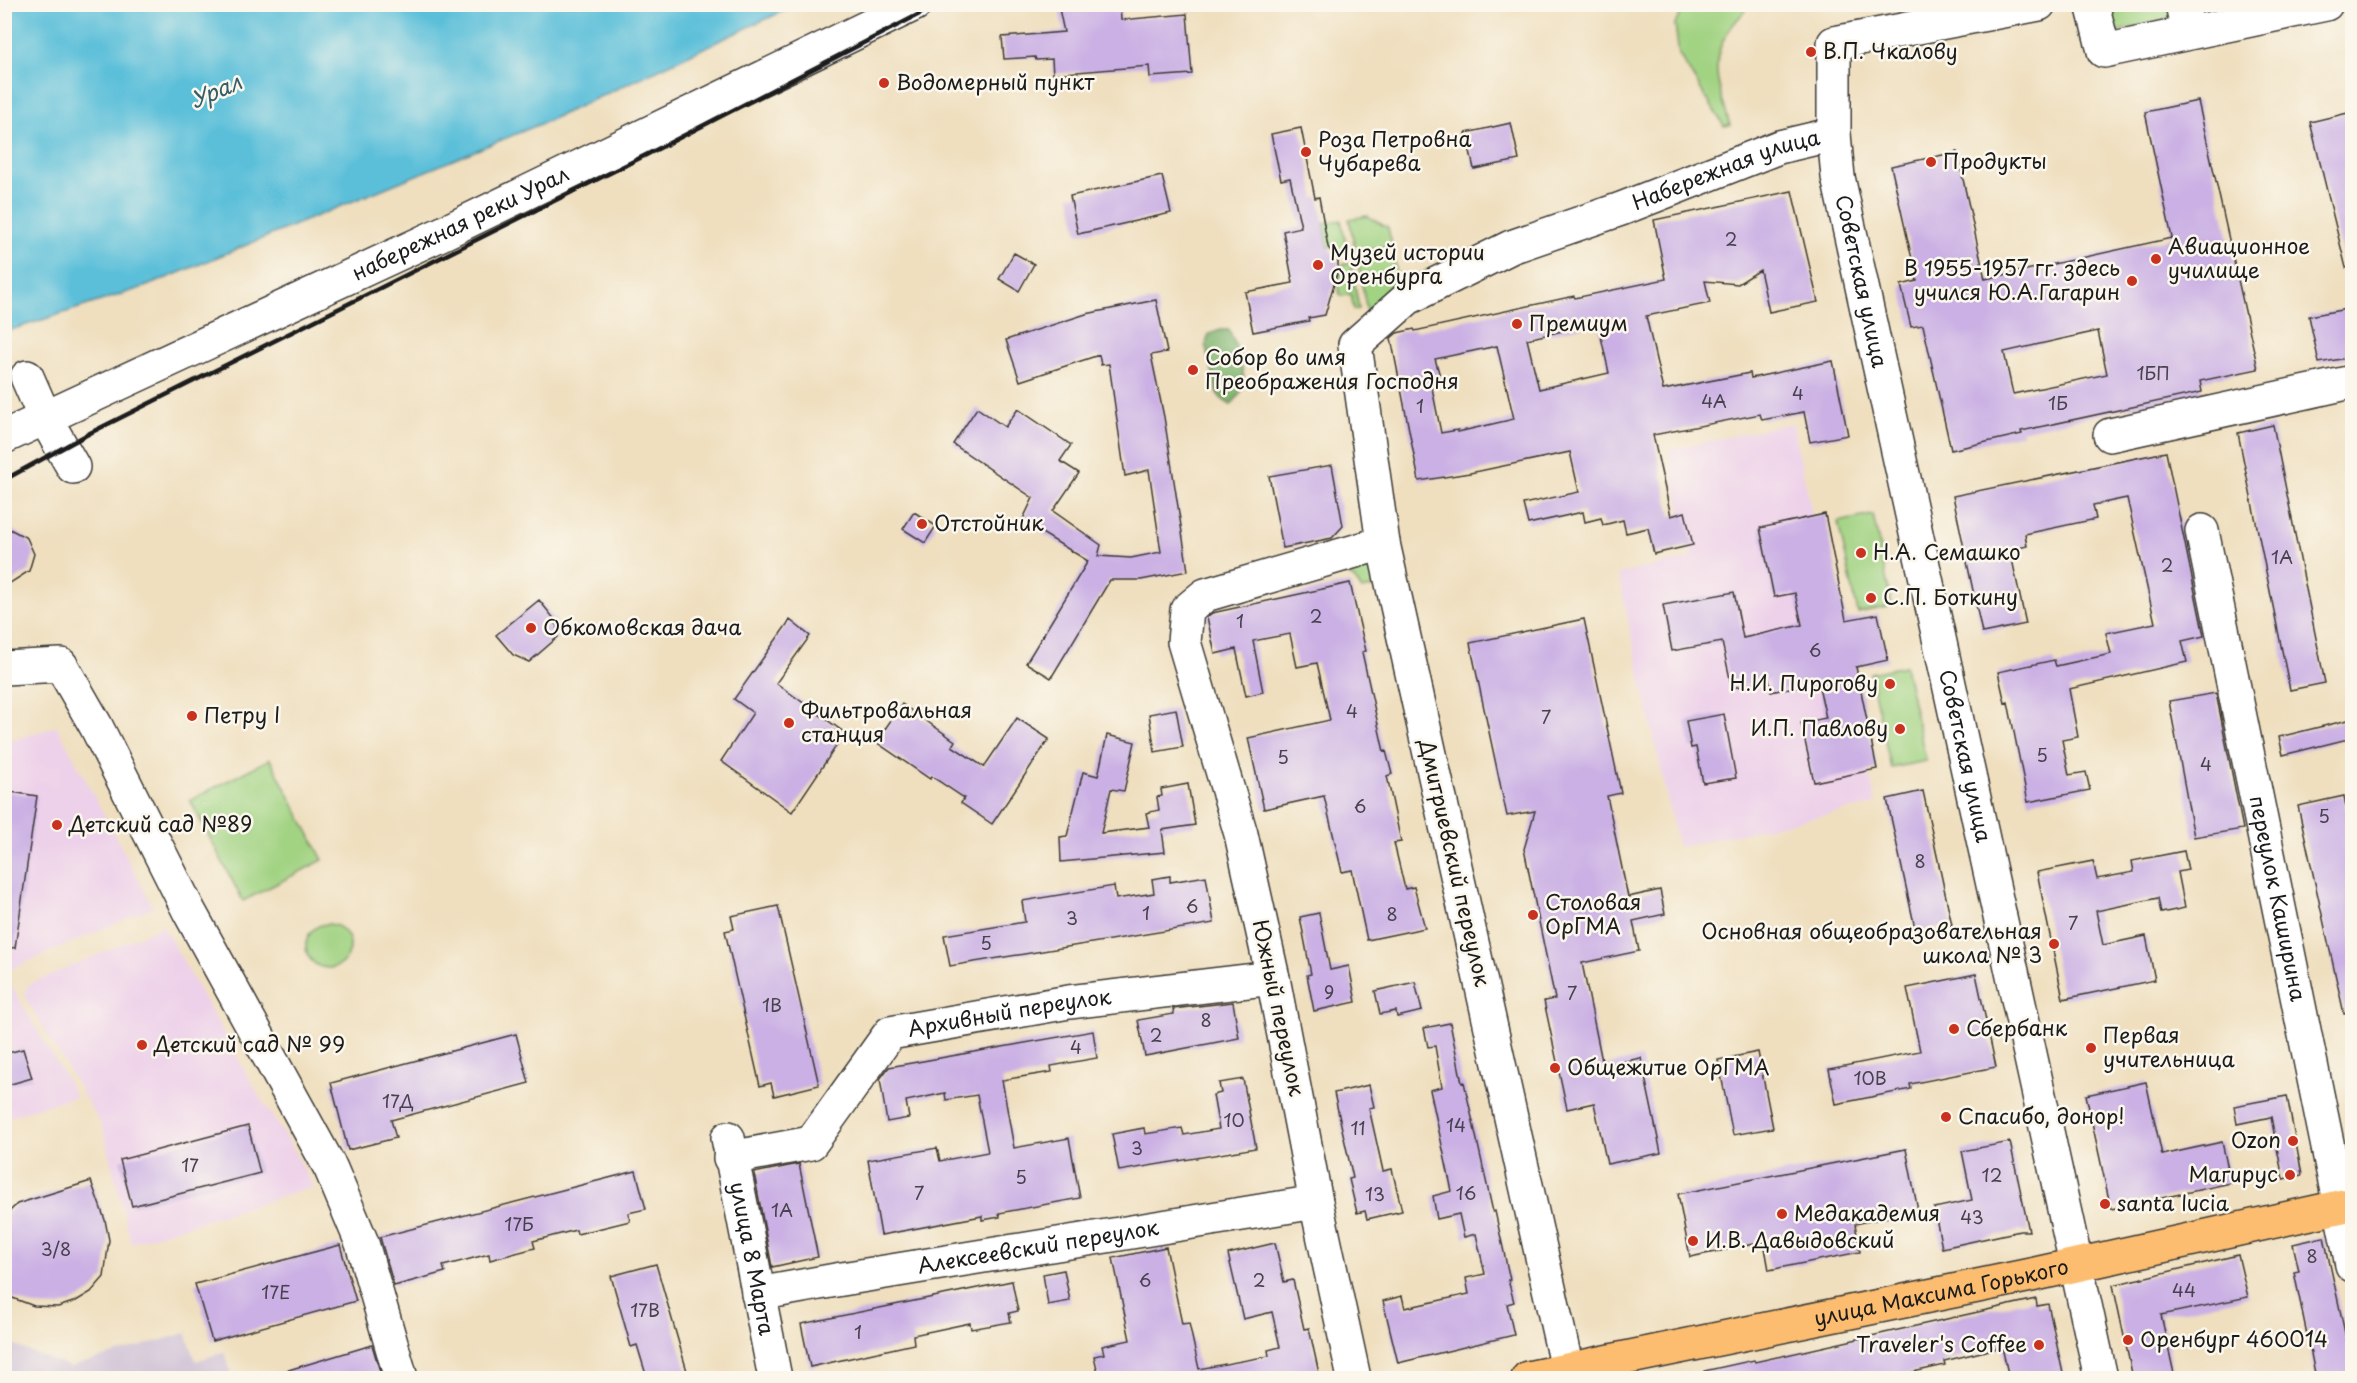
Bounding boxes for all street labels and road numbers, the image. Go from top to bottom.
street label: Набережная улица [1627,120,1824,217]
street label: набережная реки Урал [346,156,574,287]
street label: Советская улица [1828,191,1897,371]
street label: Советская улица [1932,666,2001,846]
street label: Дмитриевский переулок [1412,735,1500,990]
street label: переулок Каширина [2242,792,2316,1005]
street label: Южный переулок [1246,917,1314,1099]
street label: Архивный переулок [905,979,1113,1044]
street label: улица 8 Марта [723,1179,784,1338]
street label: Алексеевский переулок [915,1210,1161,1281]
street label: улица Максима Горького [1811,1249,2071,1333]

